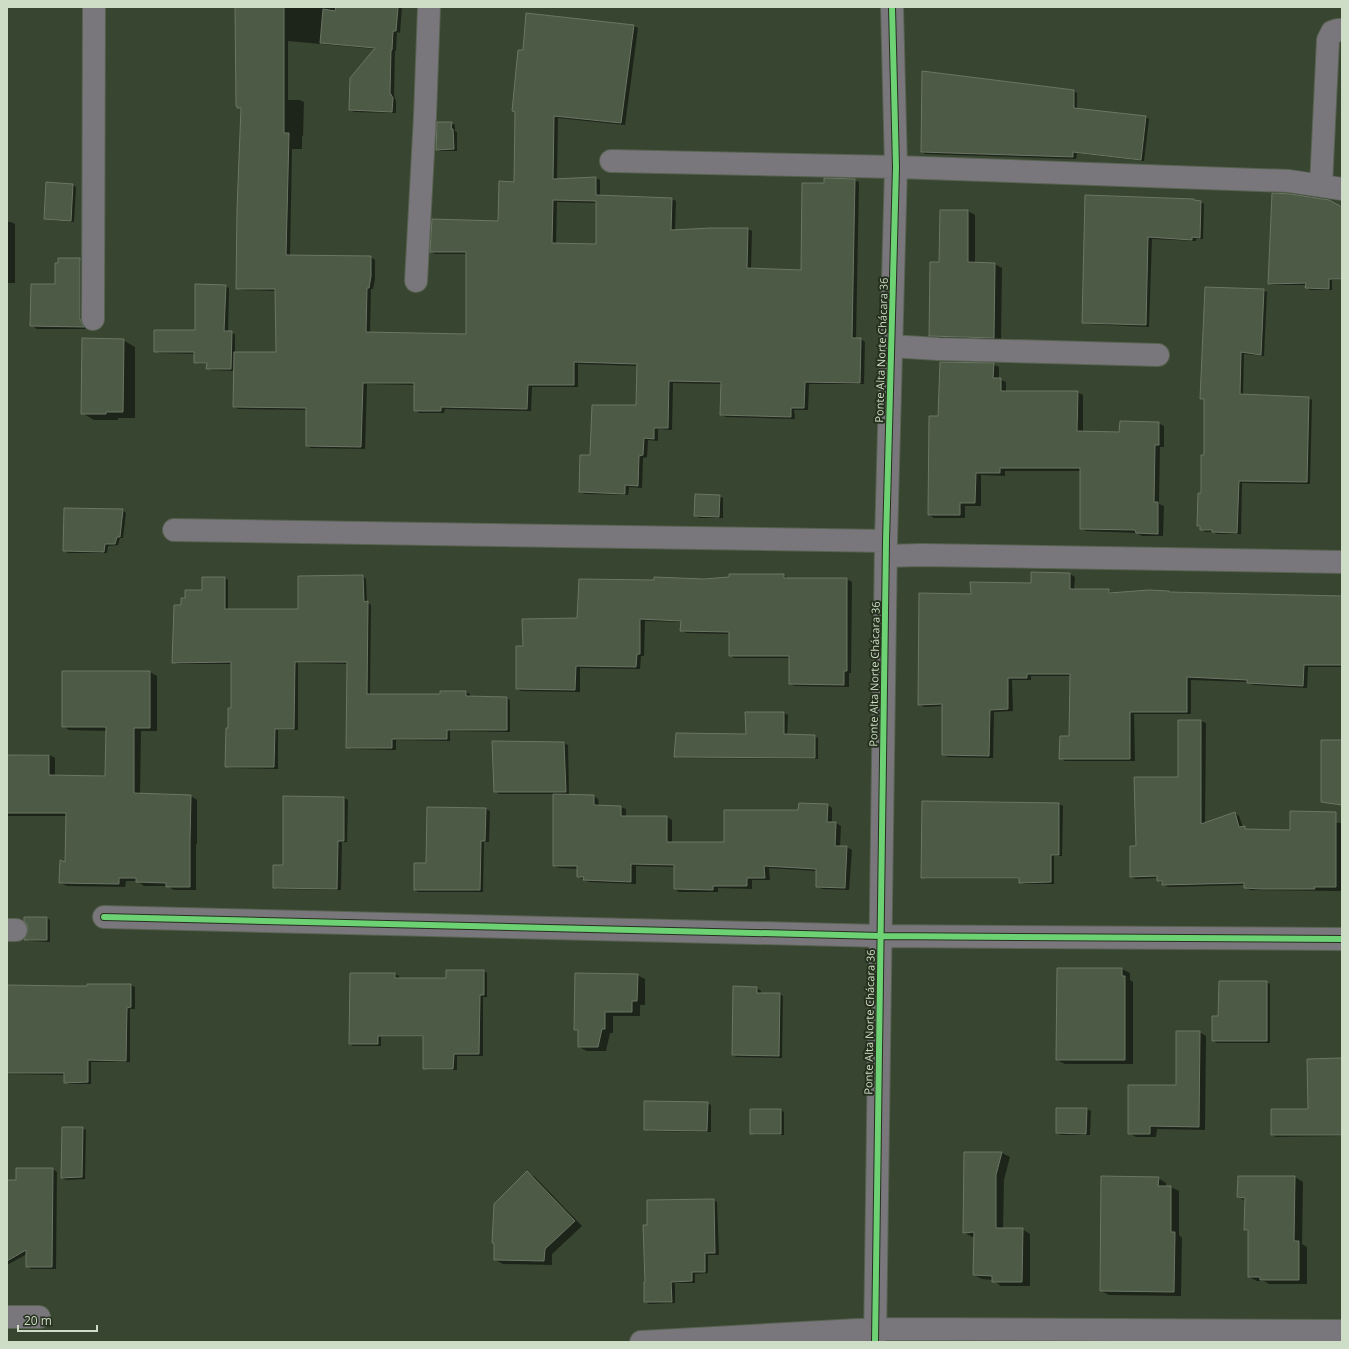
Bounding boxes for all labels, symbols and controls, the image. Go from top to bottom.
street label: Ponte Alta Norte Chácara 36 [871,277,891,423]
street label: Ponte Alta Norte Chácara 36 [865,601,883,747]
street label: Ponte Alta Norte Chácara 36 [860,949,878,1095]
scale bar [18,1307,97,1333]
text: 20 m [24,1312,52,1329]

